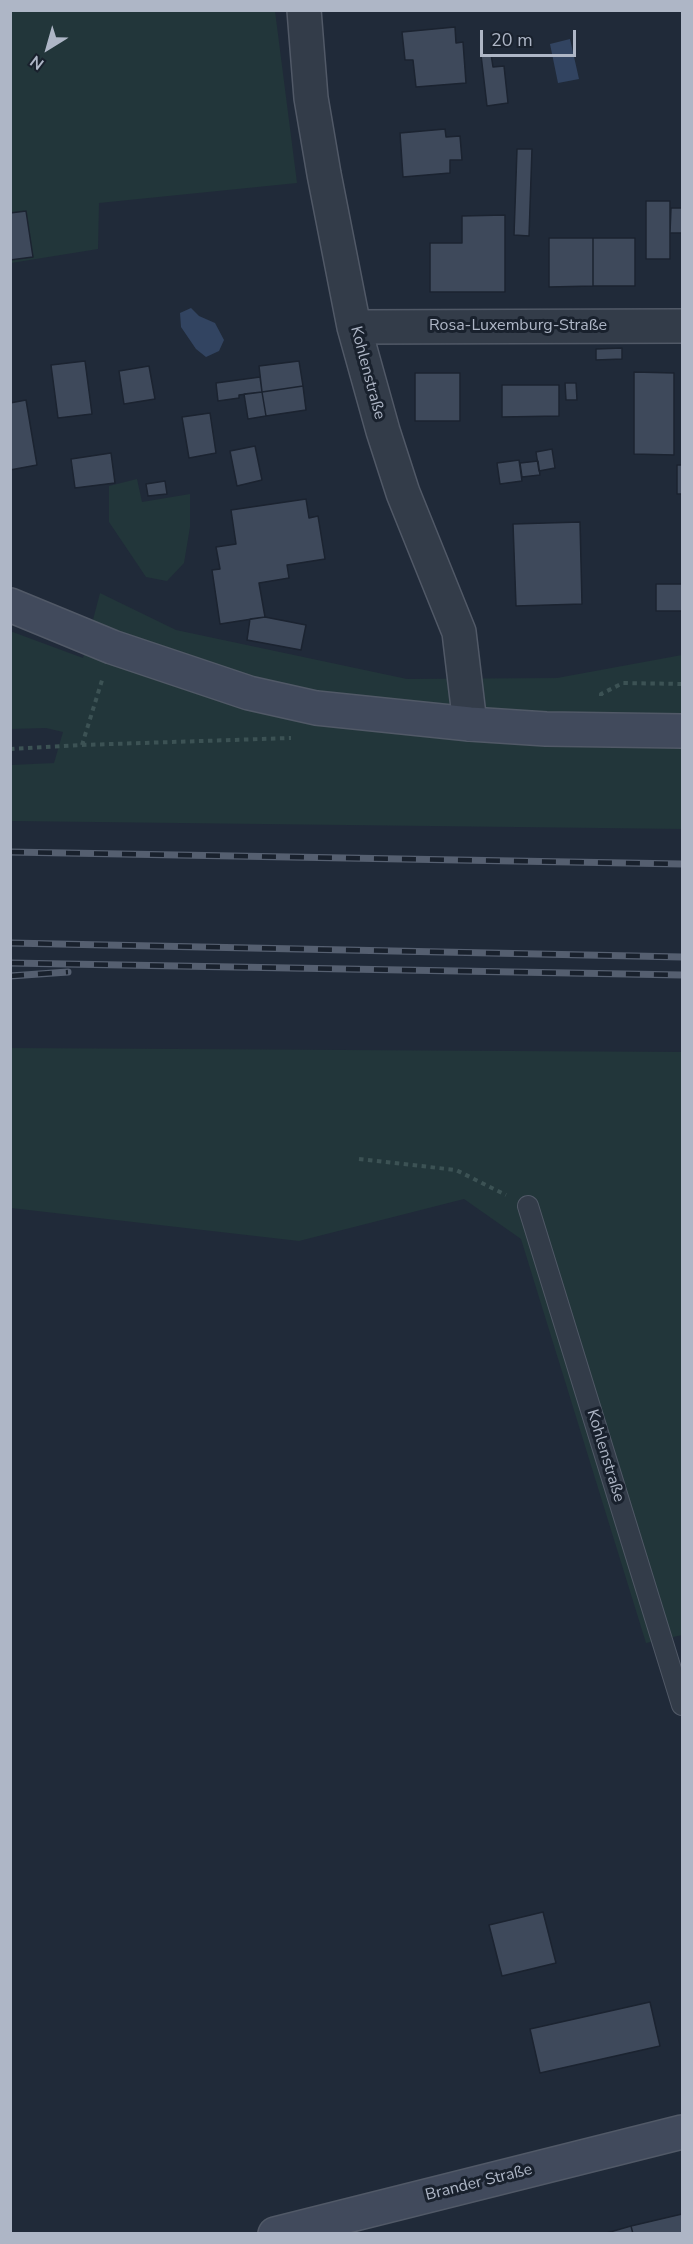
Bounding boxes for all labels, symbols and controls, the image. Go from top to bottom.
north arrow [18,18,78,78]
scale bar [483,18,579,56]
text: 20 m [491,28,533,52]
text: N [26,50,49,75]
street label: Rosa-Luxemburg-Straße [429,316,607,336]
street label: Kohlenstraße [345,324,389,422]
street label: Kohlenstraße [582,1407,628,1505]
street label: Brander Straße [424,2160,534,2206]

